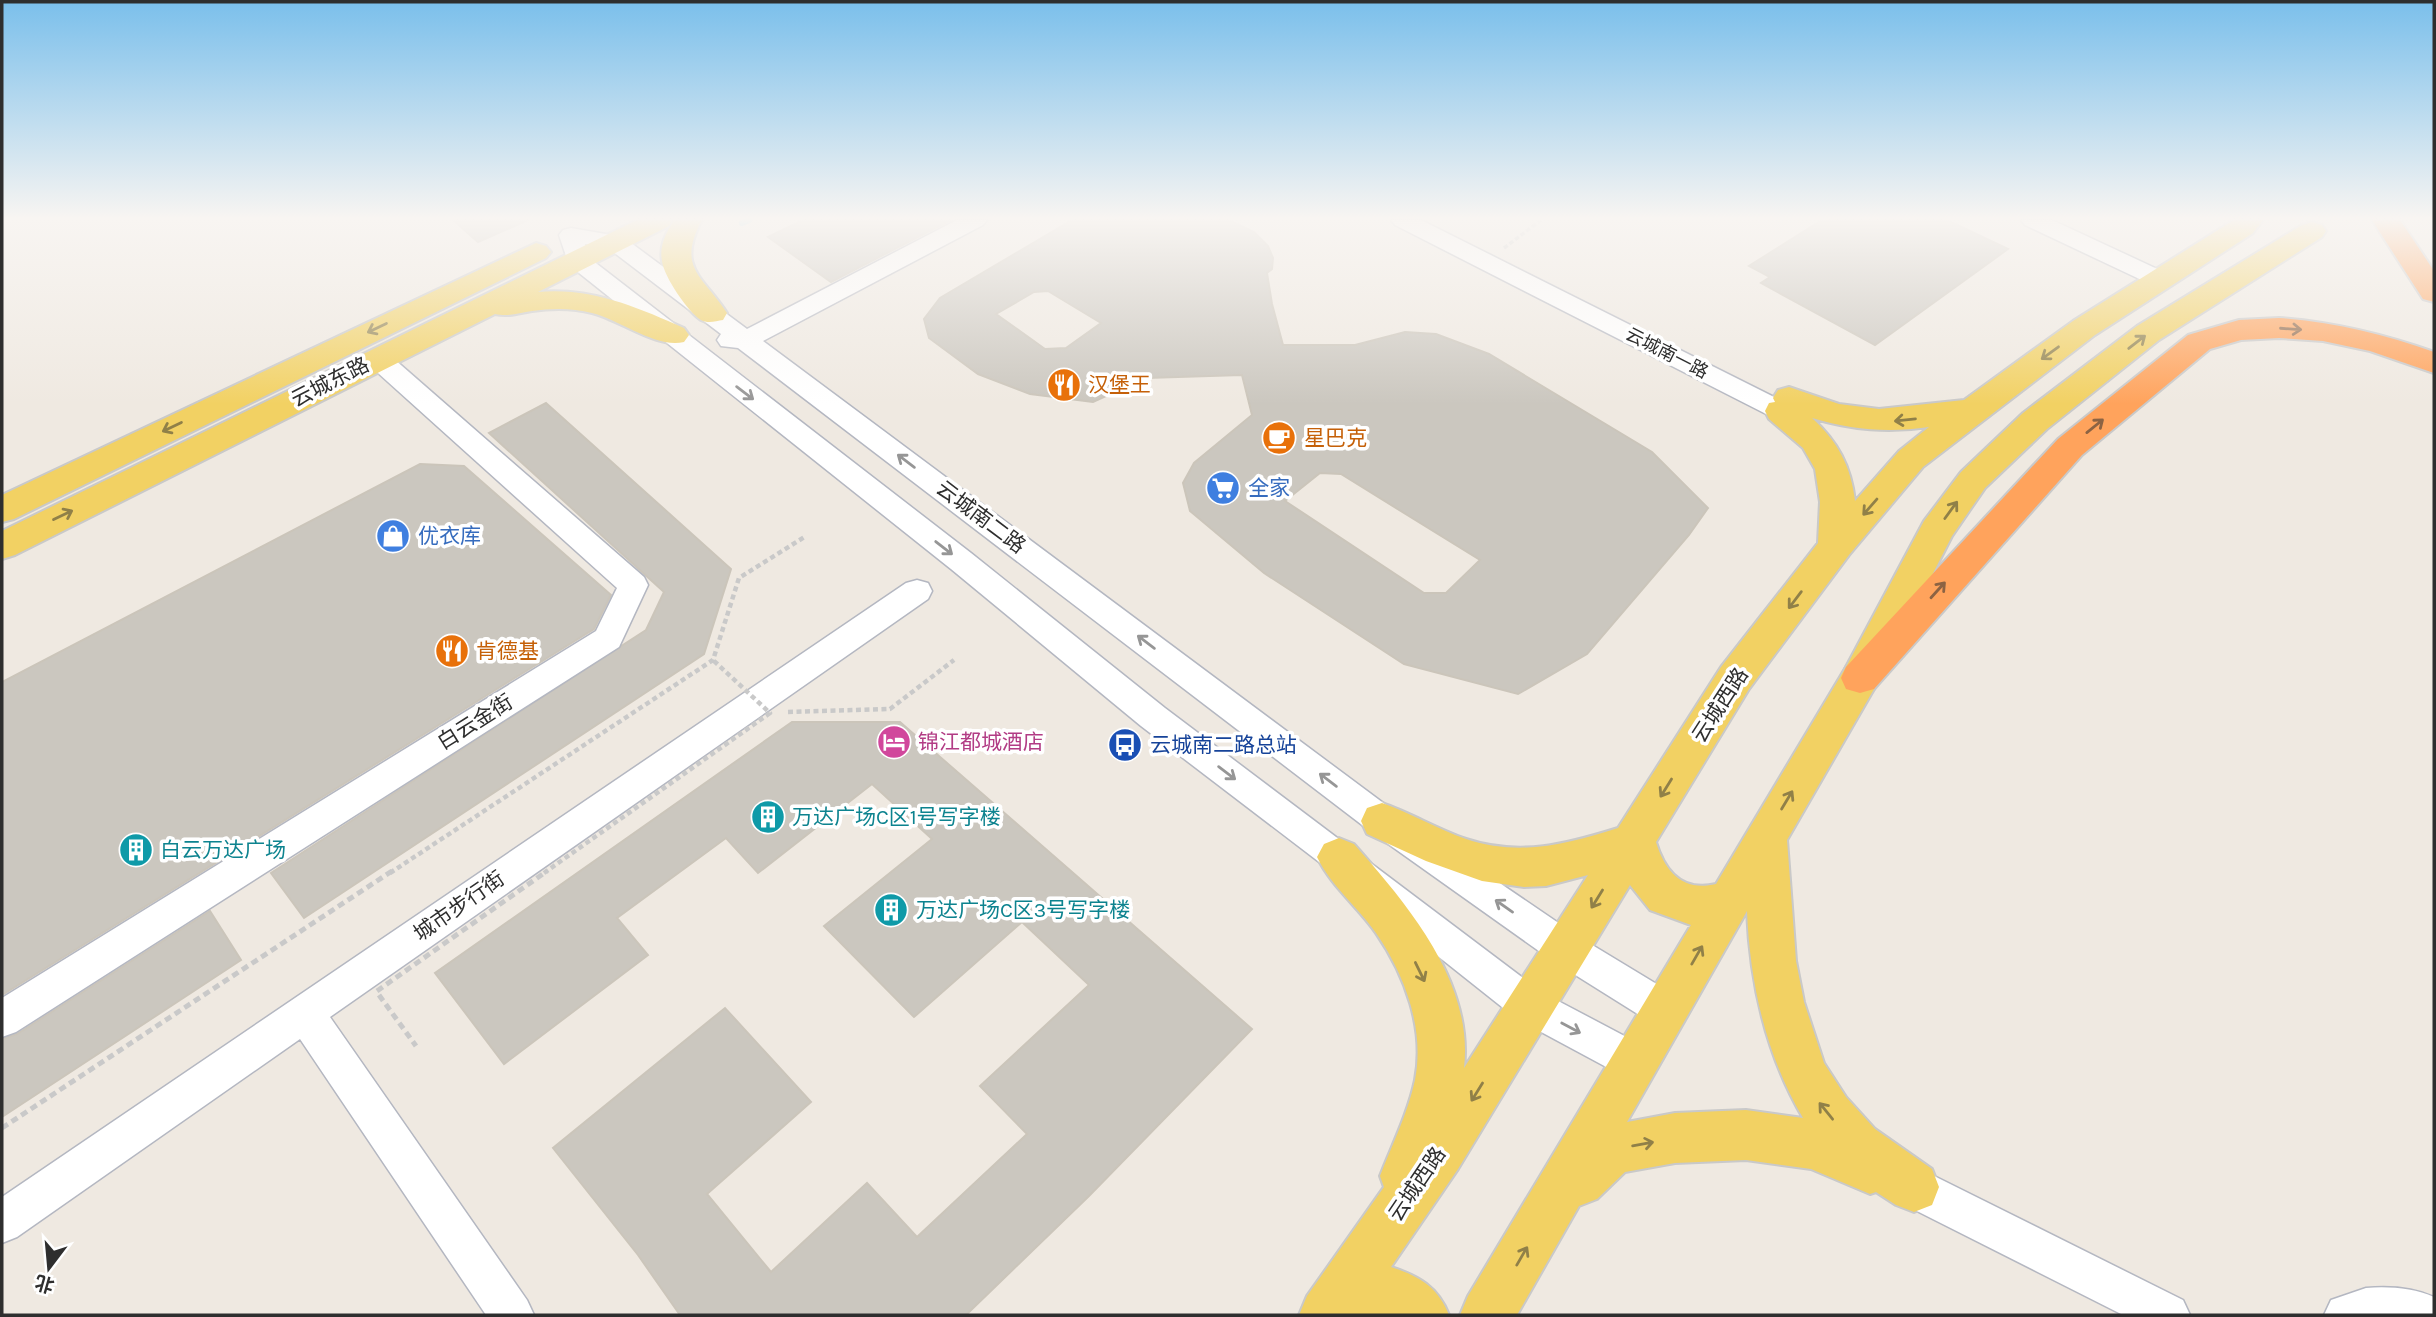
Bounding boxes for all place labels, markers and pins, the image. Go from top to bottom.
restaurant icon: 汉堡王 [1045,366,1083,404]
place label: 汉堡王 [1088,373,1151,397]
cafe icon: 星巴克 [1260,419,1298,457]
place label: 星巴克 [1304,426,1367,450]
supermarket icon: 全家 [1204,469,1242,507]
place label: 全家 [1248,476,1290,500]
shop icon: 优衣库 [374,517,412,555]
place label: 优衣库 [418,524,481,548]
restaurant icon: 肯德基 [433,632,471,670]
place label: 肯德基 [476,639,539,663]
hotel icon: 锦江都城酒店 [875,723,913,761]
bus stop icon: 云城南二路总站 [1106,726,1144,764]
place label: 锦江都城酒店 [918,730,1044,754]
place label: 云城南二路总站 [1150,733,1297,757]
building icon: 万达广场C区1号写字楼 [749,798,787,836]
place label: 万达广场C区1号写字楼 [792,805,1001,829]
building icon: 白云万达广场 [117,831,155,869]
place label: 白云万达广场 [160,838,286,862]
building icon: 万达广场C区3号写字楼 [872,891,910,929]
place label: 万达广场C区3号写字楼 [916,898,1130,922]

